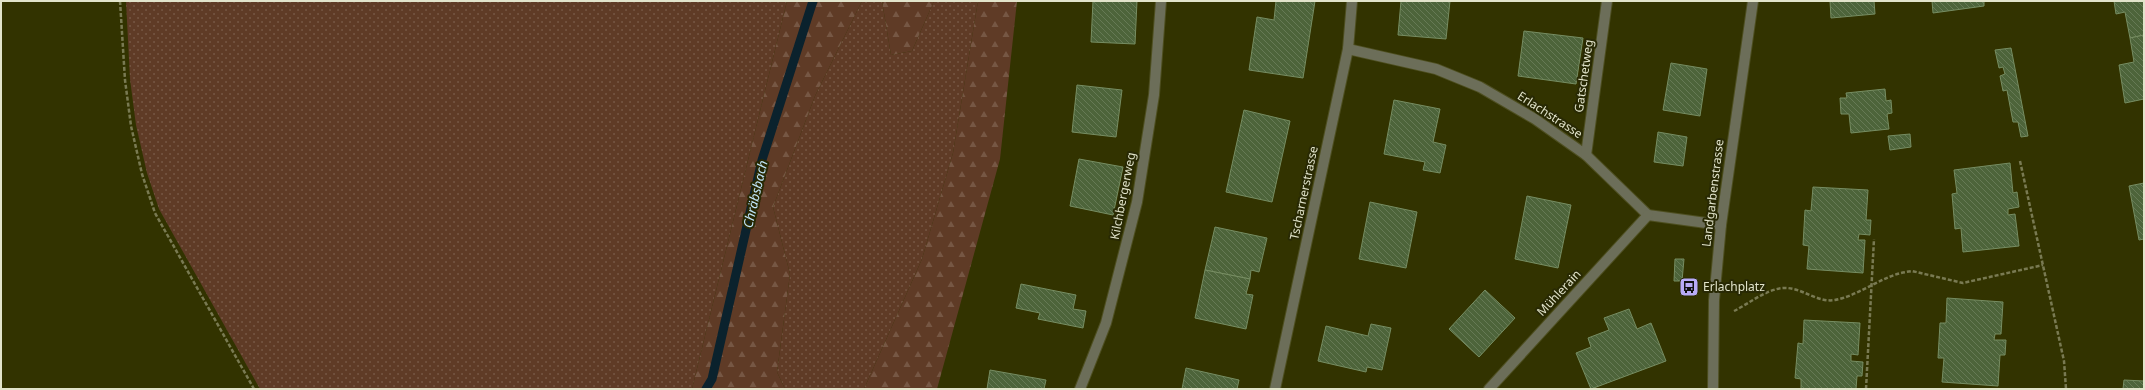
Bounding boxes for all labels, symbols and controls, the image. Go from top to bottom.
street label: Gatschetweg [1570,38,1597,113]
street label: Erlachstrasse [1514,87,1586,142]
street label: Landgarbenstrasse [1697,138,1728,248]
street label: Tscharnerstrasse [1285,144,1322,241]
street label: Kilchbergerweg [1106,151,1139,241]
water label: Chräbsbach [738,158,772,230]
street label: Mühlerain [1533,266,1584,319]
bus stop icon: Erlachplatz [1678,276,1700,298]
place label: Erlachplatz [1703,278,1765,295]

